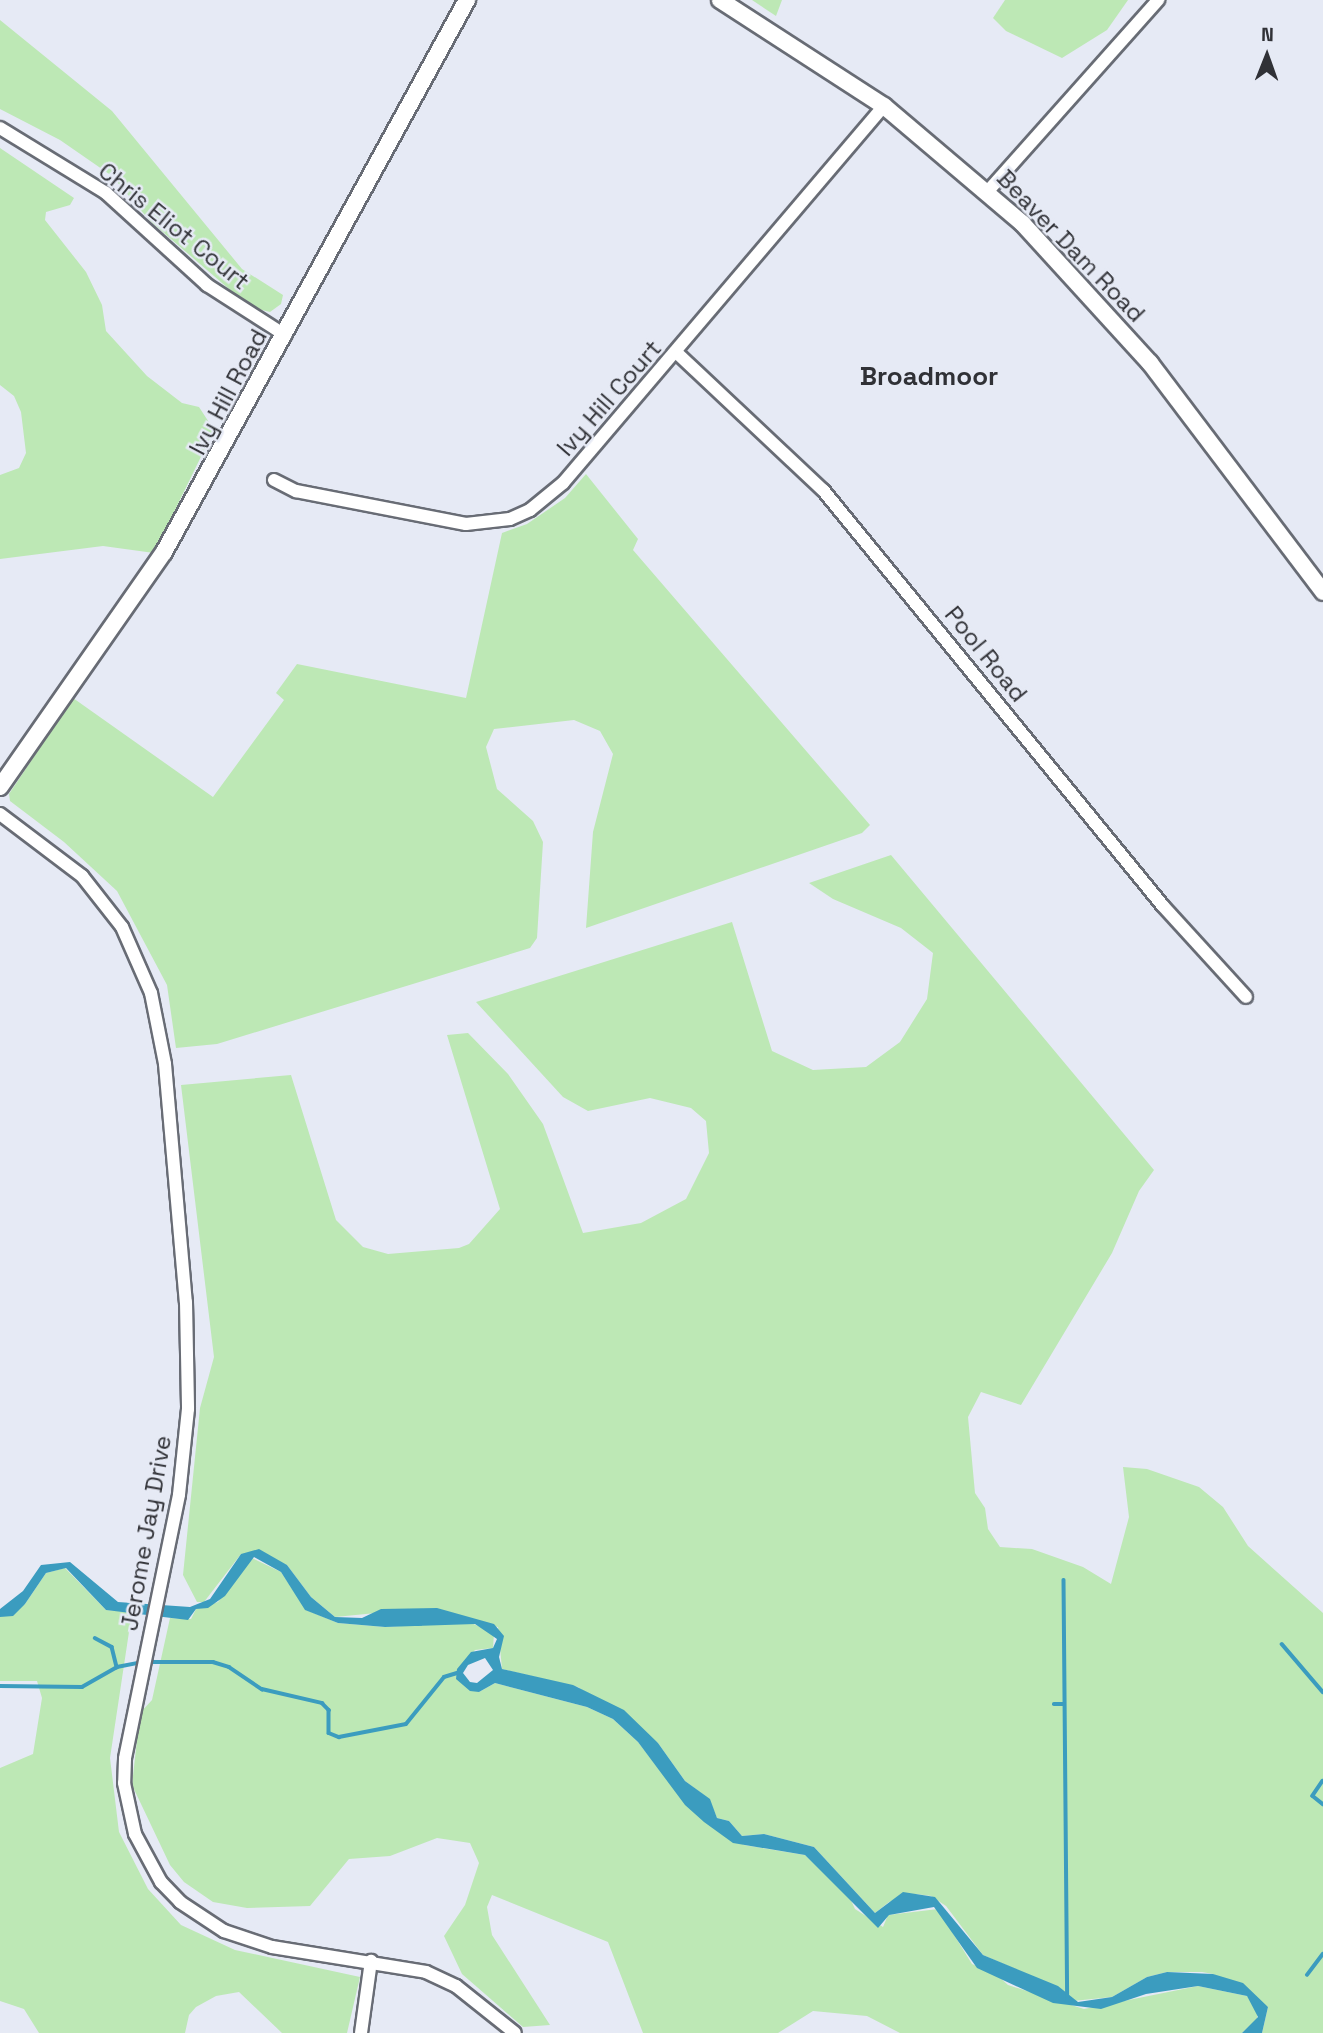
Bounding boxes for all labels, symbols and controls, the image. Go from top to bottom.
north arrow [1232,21,1302,91]
text: N [1261,22,1274,47]
street label: Chris Eliot Court [93,156,255,296]
street label: Beaver Dam Road [991,164,1151,328]
street label: Ivy Hill Road [183,324,273,460]
street label: Ivy Hill Court [551,334,667,462]
district label: Broadmoor [860,361,998,393]
street label: Pool Road [939,600,1033,708]
street label: Jerome Jay Drive [115,1433,177,1633]

